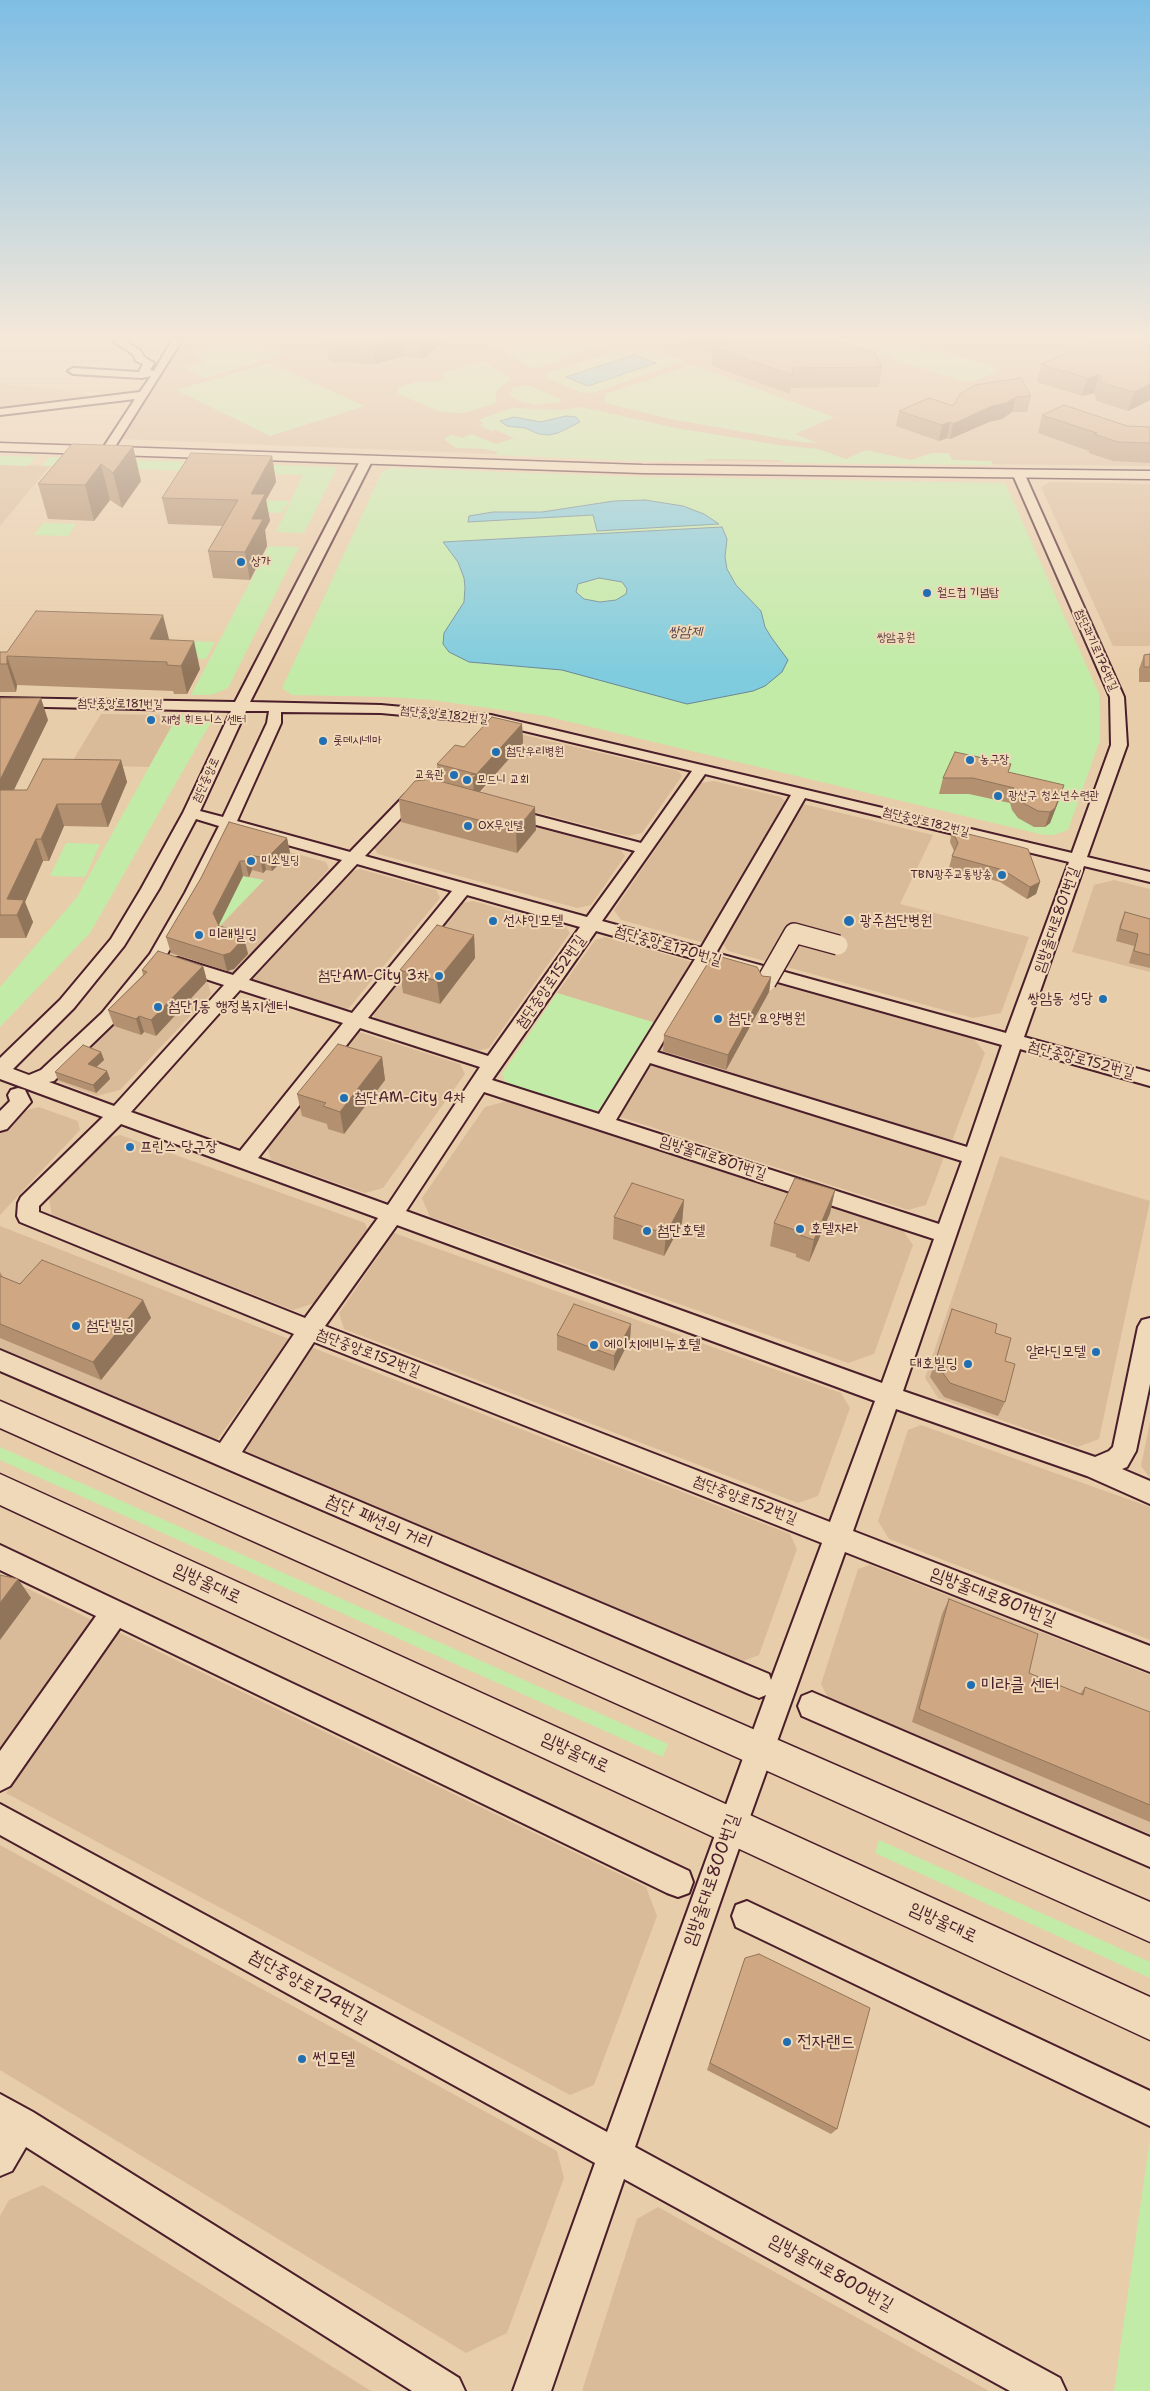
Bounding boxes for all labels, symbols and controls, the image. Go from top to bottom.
place label: 상가 [251,555,270,569]
marker: 상가 [235,556,247,568]
place label: 월드컵 기념탑 [937,586,999,600]
marker: 월드컵 기념탑 [921,587,933,599]
street label: 첨단과기로176번길 [1071,607,1121,693]
water label: 쌍암제 [668,624,702,640]
park label: 쌍암공원 [877,631,915,645]
street label: 첨단중앙로181번길 [77,696,163,712]
street label: 첨단중앙로182번길 [399,703,489,727]
place label: 재형 휘트니스 센터 [161,713,246,727]
marker: 재형 휘트니스 센터 [145,714,157,726]
place label: 롯데시네마 [333,734,381,748]
marker: 롯데시네마 [317,735,329,747]
place label: 첨단우리병원 [506,745,564,759]
marker: 첨단우리병원 [490,746,502,758]
place label: 농구장 [980,753,1009,767]
marker: 농구장 [964,754,976,766]
street label: 첨단중앙로 [189,755,223,805]
place label: 교육관 [415,768,444,782]
marker: 교육관 [448,769,460,781]
place label: 모드니 교회 [477,773,529,787]
marker: 모드니 교회 [461,774,473,786]
place label: 광산구 청소년수련관 [1008,789,1099,803]
marker: 광산구 청소년수련관 [992,790,1004,802]
street label: 첨단중앙로182번길 [881,804,971,840]
place label: OX무인텔 [478,819,523,833]
marker: OX무인텔 [462,820,474,832]
place label: 미소빌딩 [261,854,300,868]
marker: 미소빌딩 [245,855,257,867]
street label: 임방울대로801번길 [1030,865,1084,975]
place label: TBN광주교통방송 [911,868,992,882]
marker: TBN광주교통방송 [996,869,1008,881]
place label: 선샤인모텔 [503,912,563,930]
place label: 광주첨단병원 [860,912,932,930]
marker: 광주첨단병원 [842,914,856,928]
marker: 선샤인모텔 [487,915,499,927]
street label: 첨단중앙로170번길 [612,922,724,970]
place label: 미래빌딩 [209,926,257,944]
marker: 미래빌딩 [193,929,205,941]
street label: 첨단중앙로152번길 [512,932,590,1032]
place label: 첨단AM-City 3차 [318,967,429,985]
marker: 첨단AM-City 3차 [433,970,445,982]
place label: 쌍암동 성당 [1028,990,1093,1008]
marker: 쌍암동 성당 [1097,993,1109,1005]
place label: 첨단1동 행정복지센터 [168,998,288,1016]
marker: 첨단1동 행정복지센터 [152,1001,164,1013]
place label: 첨단 요양병원 [728,1010,806,1028]
marker: 첨단 요양병원 [712,1013,724,1025]
street label: 첨단중앙로152번길 [1026,1037,1136,1083]
place label: 첨단AM-City 4차 [354,1089,465,1107]
marker: 첨단AM-City 4차 [338,1092,350,1104]
street label: 임방울대로801번길 [657,1132,769,1184]
place label: 프린스 당구장 [140,1138,218,1156]
marker: 프린스 당구장 [124,1141,136,1153]
place label: 호텔자라 [810,1220,858,1238]
place label: 첨단호텔 [657,1222,705,1240]
marker: 호텔자라 [794,1223,806,1235]
marker: 첨단호텔 [641,1225,653,1237]
place label: 첨단빌딩 [86,1317,134,1335]
marker: 첨단빌딩 [70,1320,82,1332]
street label: 첨단중앙로152번길 [314,1325,422,1381]
place label: 에이치에비뉴호텔 [604,1336,701,1354]
marker: 에이치에비뉴호텔 [588,1339,600,1351]
place label: 알라딘모텔 [1026,1343,1086,1361]
marker: 알라딘모텔 [1090,1346,1102,1358]
place label: 대호빌딩 [910,1355,958,1373]
marker: 대호빌딩 [962,1358,974,1370]
street label: 첨단중앙로152번길 [691,1472,799,1528]
street label: 첨단 패션의 거리 [322,1490,436,1554]
street label: 임방울대로 [170,1559,244,1609]
street label: 임방울대로801번길 [927,1563,1059,1631]
place label: 미라클 센터 [981,1674,1060,1696]
marker: 미라클 센터 [965,1679,977,1691]
street label: 임방울대로 [538,1728,612,1778]
street label: 임방울대로800번길 [679,1811,745,1949]
street label: 임방울대로 [906,1898,980,1948]
street label: 첨단중앙로124번길 [245,1946,371,2028]
place label: 전자랜드 [797,2031,855,2053]
marker: 전자랜드 [781,2036,793,2048]
place label: 썬모텔 [312,2048,355,2070]
marker: 썬모텔 [296,2053,308,2065]
street label: 임방울대로800번길 [765,2230,897,2316]

